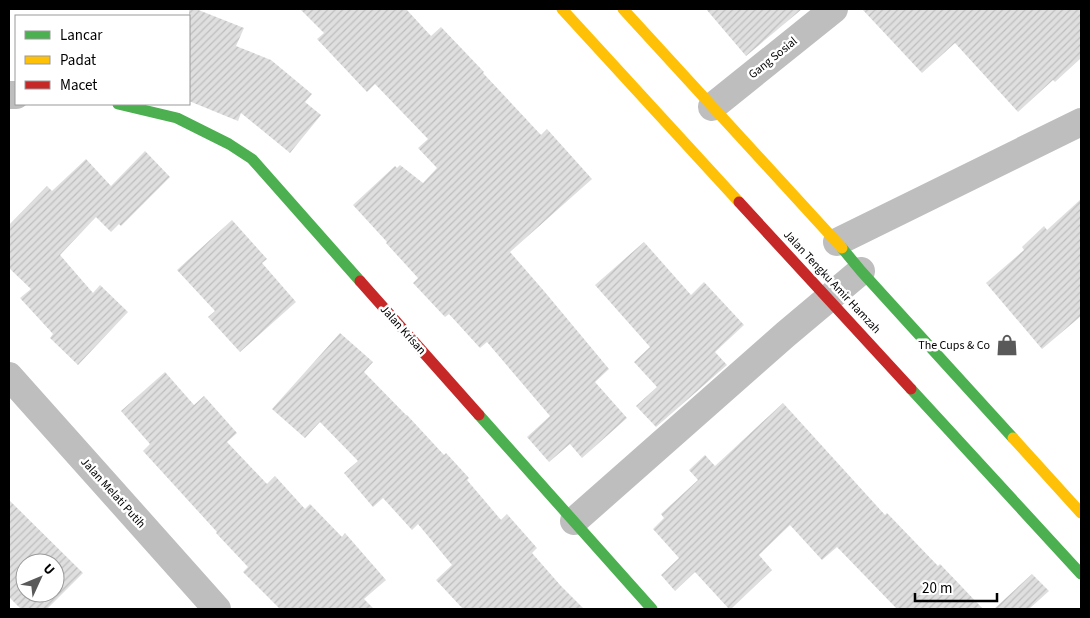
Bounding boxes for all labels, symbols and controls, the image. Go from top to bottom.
legend [15,15,190,105]
text: Lancar [60,25,103,46]
street label: Gang Sosial [745,33,801,83]
text: Padat [60,50,96,71]
text: Macet [60,75,97,96]
street label: Jalan Tengku Amir Hamzah [779,226,885,338]
street label: Jalan Krisan [376,301,430,359]
shop icon: The Cups & Co [994,332,1020,358]
place label: The Cups & Co [918,337,990,354]
street label: Jalan Melati Putih [77,454,149,532]
north arrow [15,553,65,603]
text: U [38,559,59,580]
scale bar [915,570,998,602]
text: 20 m [922,578,952,599]

